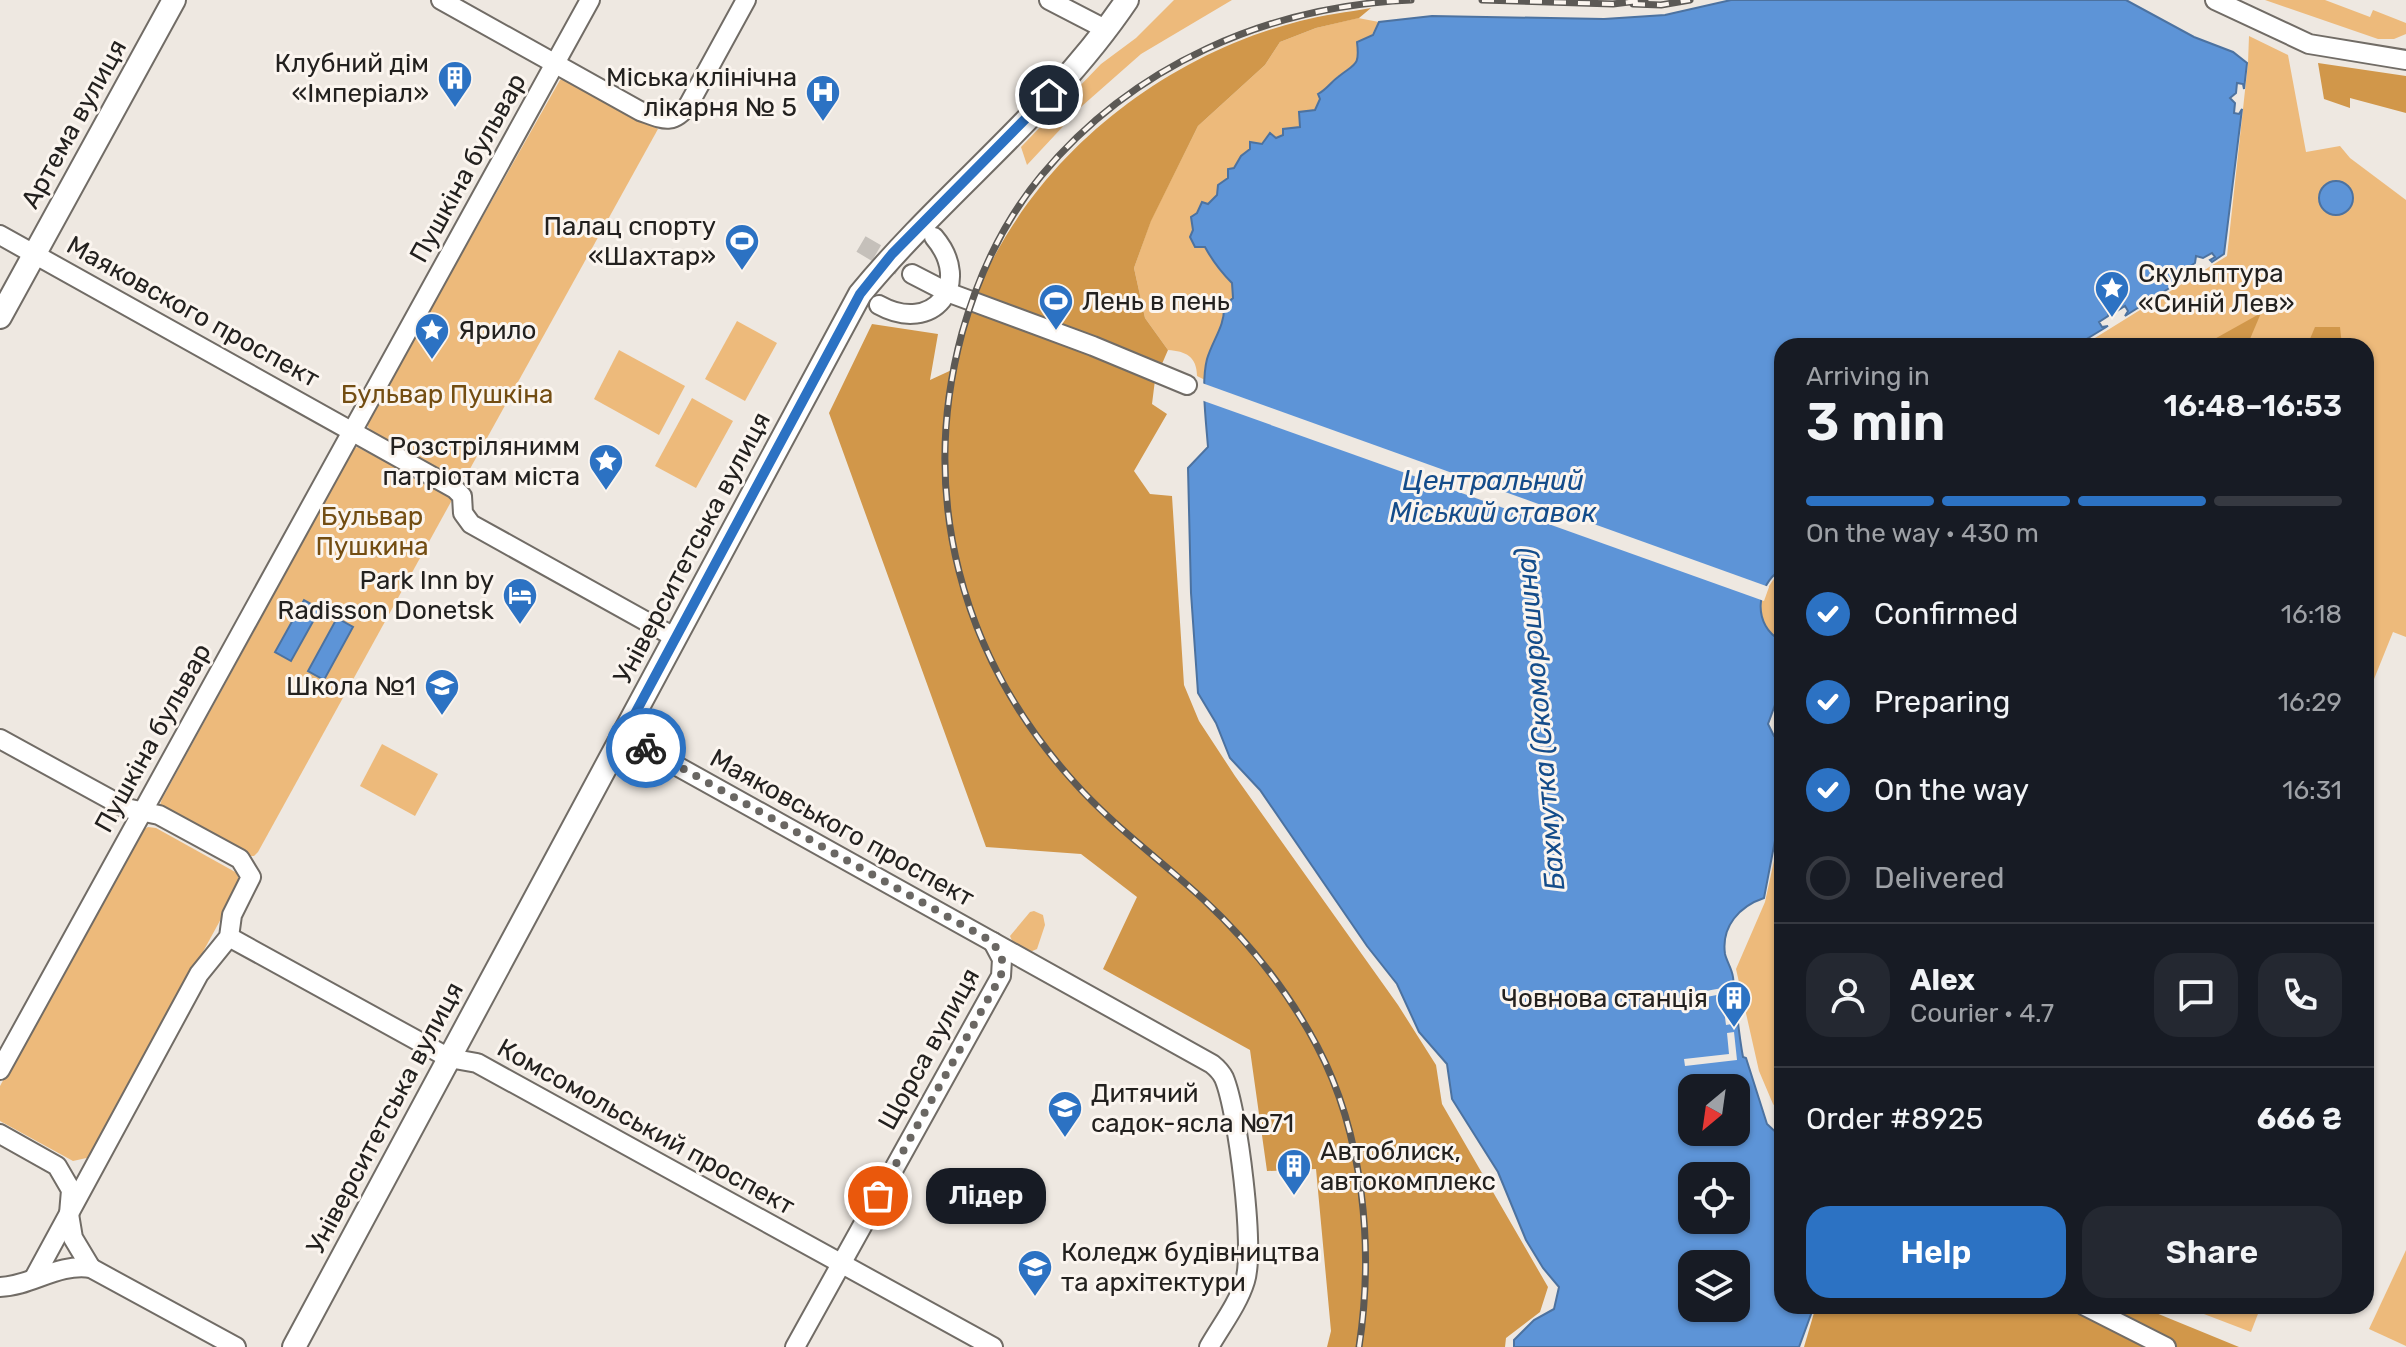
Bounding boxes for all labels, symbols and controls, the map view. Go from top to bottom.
street label: Артема вулиця [15,34,133,214]
place label: Клубний дім «Імперіал» [274,48,429,109]
building icon: Клубний дім «Імперіал» [436,59,474,109]
pin [1015,61,1083,129]
place label: Міська клінічна лікарня № 5 [606,62,797,123]
street label: Пушкіна бульвар [403,68,533,268]
hospital icon: Міська клінічна лікарня № 5 [804,73,842,123]
icon: home [1027,73,1071,117]
place label: Палац спорту «Шахтар» [543,211,716,272]
sports icon: Палац спорту «Шахтар» [723,222,761,272]
street label: Маяковского проспект [61,230,325,394]
place label: Скульптура «Синій Лев» [2138,258,2295,319]
place icon: Скульптура «Синій Лев» [2093,269,2131,319]
sports icon: Лень в пень [1037,282,1075,332]
place label: Лень в пень [1082,286,1230,317]
place icon: Ярило [413,311,451,361]
place label: Ярило [458,315,537,346]
text: Arriving in [1806,361,1930,392]
park label: Бульвар Пушкіна [341,379,553,410]
text: 16:48–16:53 [2164,388,2342,424]
text: 3 min [1806,391,1945,453]
street label: Університетська вулиця [607,407,777,689]
place label: Розстрілянимм патріотам міста [382,431,580,492]
place icon: Розстрілянимм патріотам міста [587,442,625,492]
water label: Центральний Міський ставок [1390,464,1598,529]
park label: Бульвар Пушкина [315,501,429,562]
text: On the way · 430 m [1806,518,2039,549]
water label: Бахмутка (Скоморошина) [1509,546,1571,892]
place label: Park Inn by Radisson Donetsk [277,565,495,626]
hotel icon: Park Inn by Radisson Donetsk [501,576,539,626]
icon: check [1806,592,1850,636]
text: Confirmed [1874,596,2018,632]
text: 16:18 [2281,599,2342,630]
street label: Пушкіна бульвар [88,638,218,838]
school or university icon: Школа №1 [423,667,461,717]
place label: Школа №1 [286,671,416,702]
icon: check [1806,680,1850,724]
text: Preparing [1874,684,2010,720]
text: 16:29 [2278,687,2342,718]
courier [606,708,686,788]
icon: bike [624,726,668,770]
street label: Маяковського проспект [705,742,979,914]
icon: check [1806,768,1850,812]
text: On the way [1874,772,2029,808]
text: 16:31 [2282,775,2342,806]
text: Delivered [1874,860,2005,896]
button: person [1806,953,1890,1037]
button: chat [2154,953,2238,1037]
button: phone [2258,953,2342,1037]
text: Alex [1910,962,1975,998]
street label: Щорса вулиця [872,963,986,1135]
street label: Університетська вулиця [300,977,470,1259]
building icon: Човнова станція [1715,979,1753,1029]
place label: Човнова станція [1501,983,1708,1014]
text: Courier · 4.7 [1910,998,2054,1029]
street label: Комсомольський проспект [492,1032,800,1222]
north arrow [1678,1074,1750,1146]
map controls [1678,1074,1750,1322]
place label: Дитячий садок-ясла №71 [1091,1078,1294,1139]
school or university icon: Дитячий садок-ясла №71 [1046,1089,1084,1139]
text: Order #8925 [1806,1101,1983,1137]
text: 666 ₴ [2257,1101,2342,1137]
place label: Автоблиск, автокомплекс [1320,1136,1496,1197]
building icon: Автоблиск, автокомплекс [1275,1147,1313,1197]
pin [844,1162,912,1230]
button: locate [1678,1162,1750,1234]
callout: Лідер [926,1168,1046,1224]
icon: bag [856,1174,900,1218]
text: Лідер [949,1180,1023,1211]
button: Help [1806,1206,2066,1298]
button: Share [2082,1206,2342,1298]
place label: Коледж будівництва та архітектури [1061,1237,1320,1298]
school or university icon: Коледж будівництва та архітектури [1016,1248,1054,1298]
button: layers [1678,1250,1750,1322]

